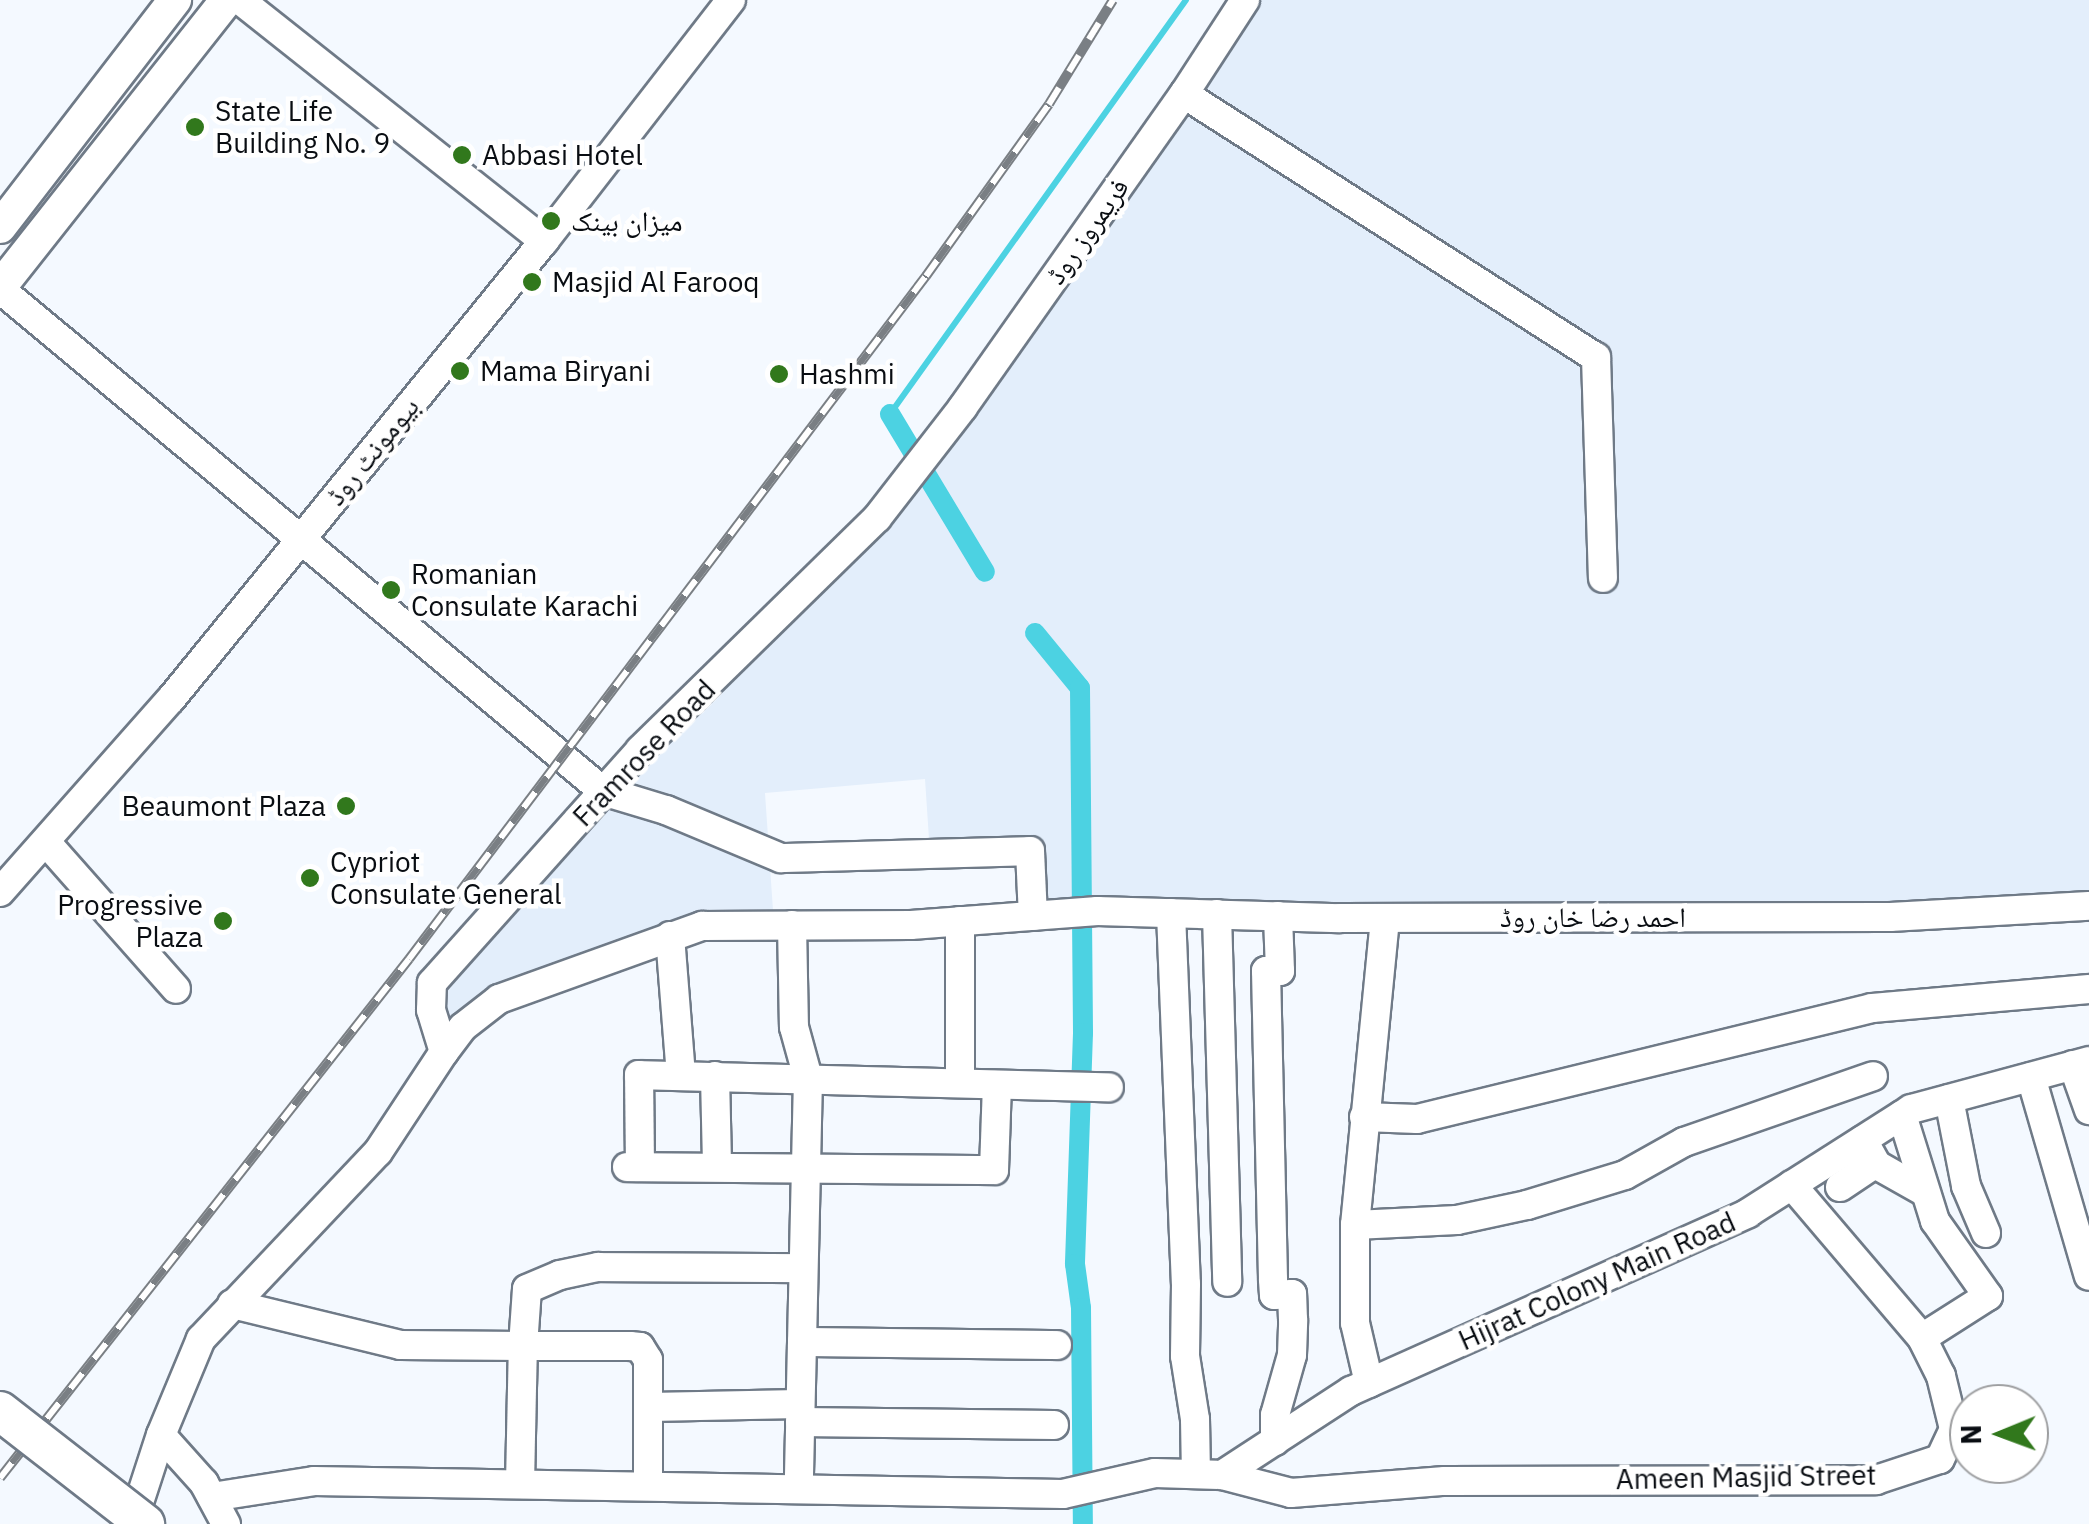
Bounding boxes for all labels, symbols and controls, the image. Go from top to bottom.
place label: State Life Building No. 9 [215,94,390,160]
marker: State Life Building No. 9 [184,116,206,138]
place label: Abbasi Hotel [482,138,643,172]
marker: Abbasi Hotel [451,144,473,166]
street label: فریمروز روڈ [1038,172,1136,290]
place label: میزان بینک [571,204,683,238]
marker: میزان بینک [540,210,562,232]
place label: Masjid Al Farooq [552,265,760,299]
marker: Masjid Al Farooq [521,271,543,293]
place label: Mama Biryani [480,354,651,388]
place label: Hashmi [799,357,895,391]
marker: Mama Biryani [449,360,471,382]
marker: Hashmi [768,363,790,385]
street label: بیومونٹ روڈ [318,390,426,512]
place label: Romanian Consulate Karachi [411,557,638,623]
marker: Romanian Consulate Karachi [380,579,402,601]
street label: Framrose Road [566,673,722,833]
place label: Beaumont Plaza [122,789,326,823]
marker: Beaumont Plaza [335,795,357,817]
place label: Cypriot Consulate General [330,845,562,911]
marker: Cypriot Consulate General [299,867,321,889]
place label: Progressive Plaza [57,888,203,954]
street label: احمد رضا خان روڈ [1500,900,1686,934]
marker: Progressive Plaza [212,910,234,932]
street label: Hijrat Colony Main Road [1453,1205,1741,1357]
north arrow [1949,1384,2049,1484]
text: N [1952,1424,1989,1445]
street label: Ameen Masjid Street [1615,1458,1877,1496]

